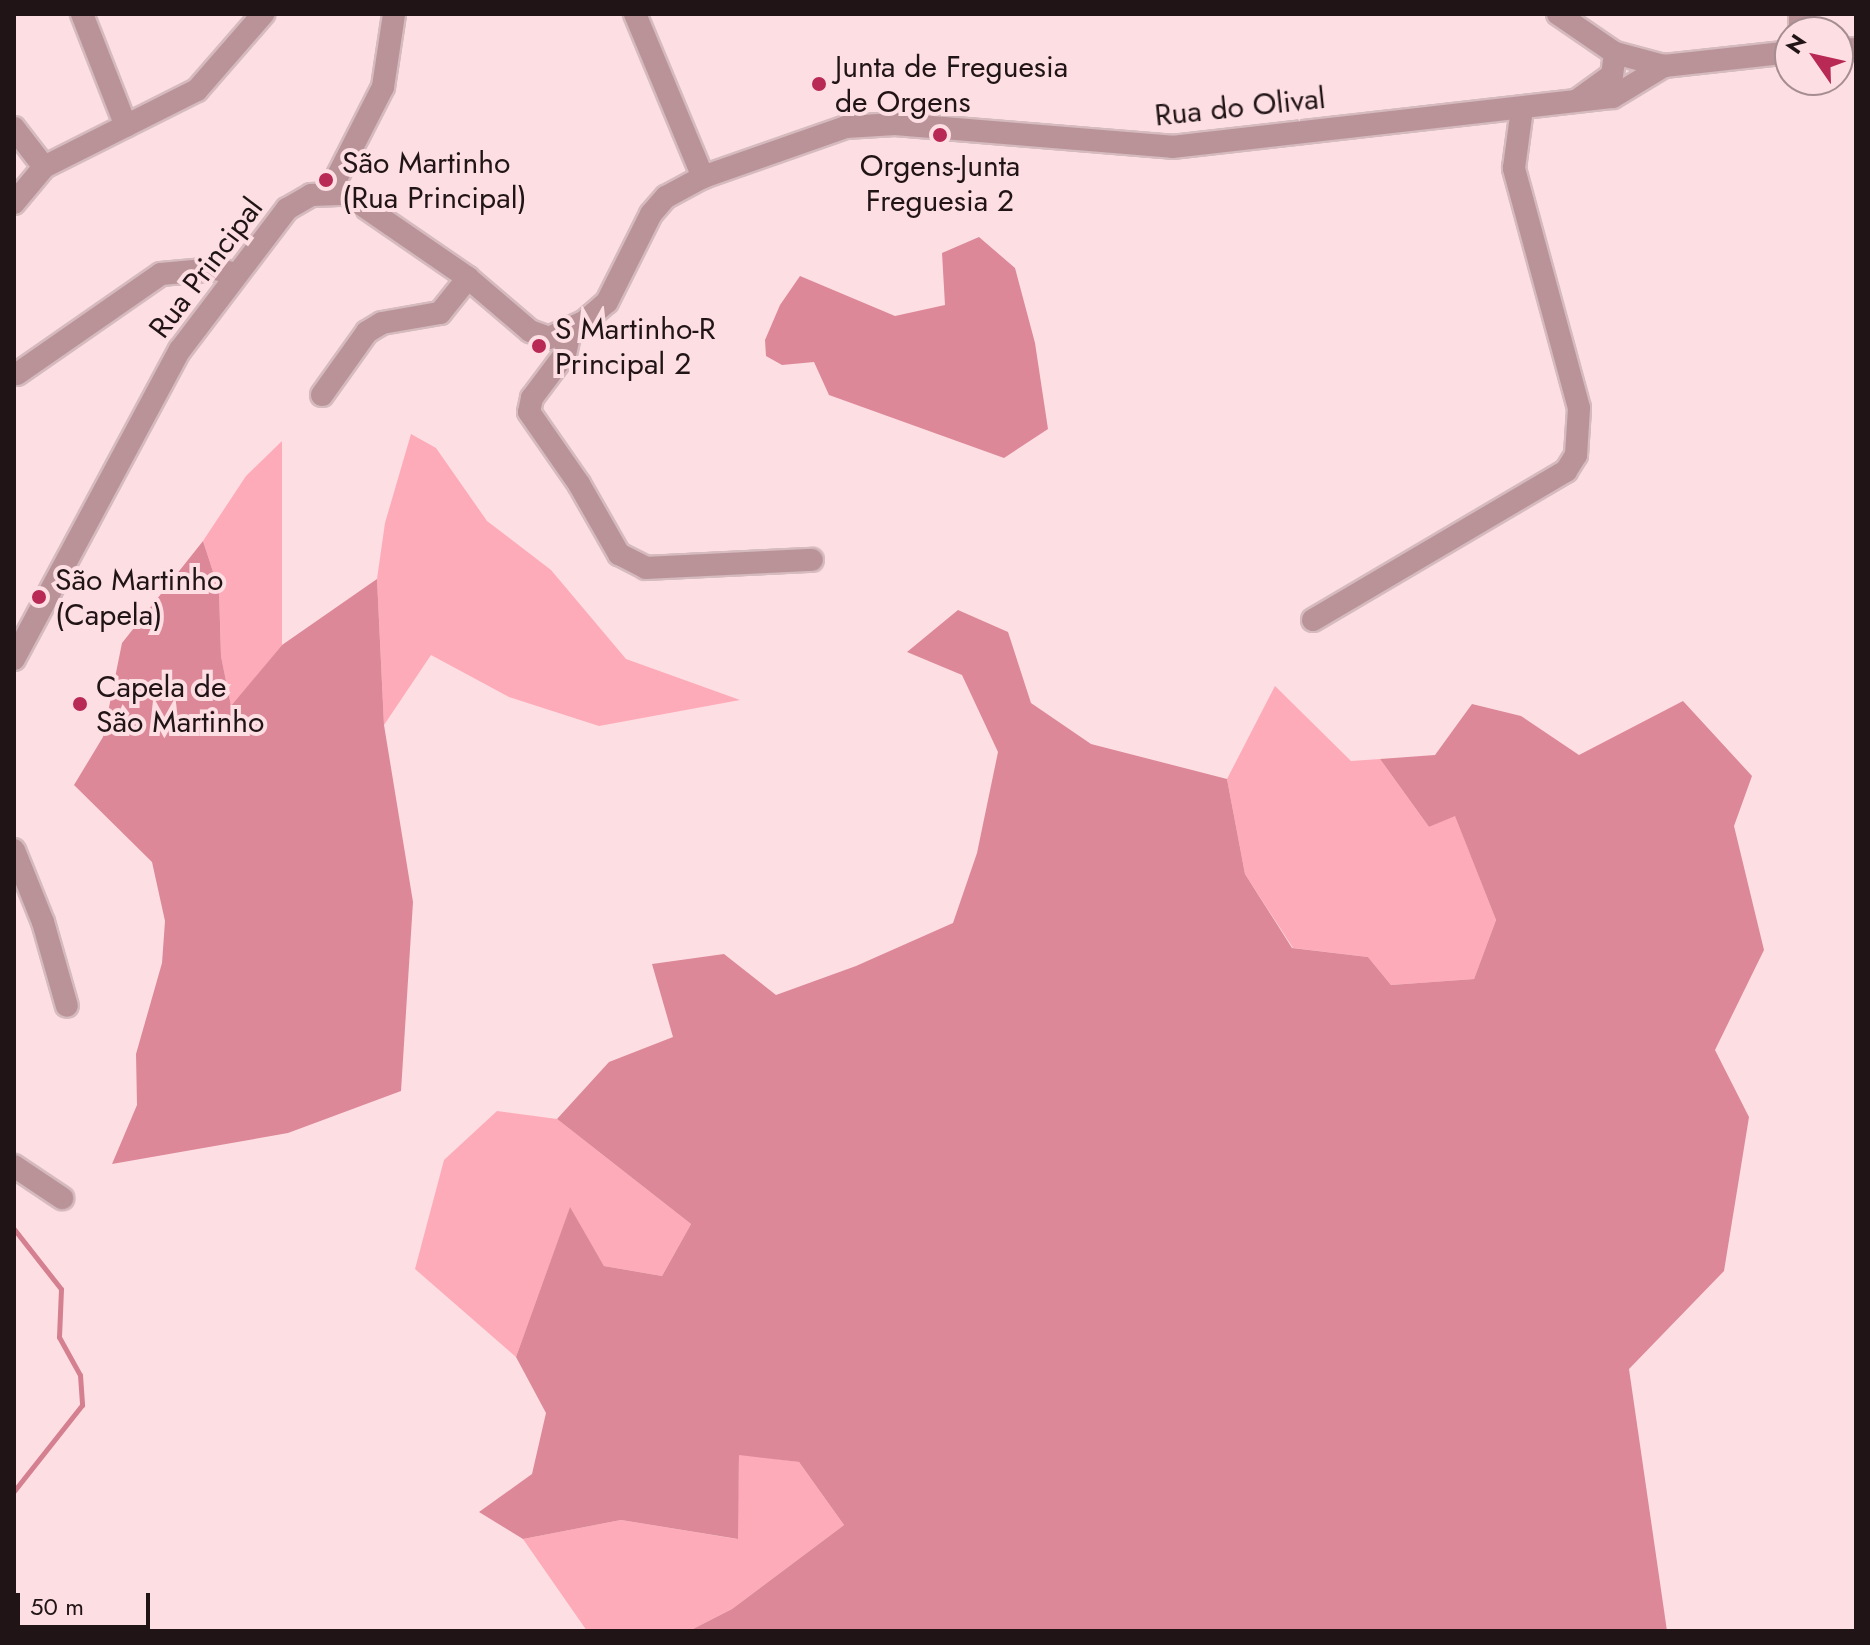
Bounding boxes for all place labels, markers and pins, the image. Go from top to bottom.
place label: Junta de Freguesia de Orgens [835,49,1068,120]
marker: Junta de Freguesia de Orgens [810,75,828,93]
marker: Orgens-Junta Freguesia 2 [931,126,949,144]
place label: São Martinho (Rua Principal) [342,145,527,216]
place label: Orgens-Junta Freguesia 2 [860,148,1020,218]
marker: São Martinho (Rua Principal) [317,171,335,189]
place label: S Martinho-R Principal 2 [555,311,715,382]
marker: S Martinho-R Principal 2 [530,337,548,355]
place label: São Martinho (Capela) [55,562,223,632]
marker: São Martinho (Capela) [30,588,48,606]
place label: Capela de São Martinho [96,669,264,740]
marker: Capela de São Martinho [71,695,89,713]

